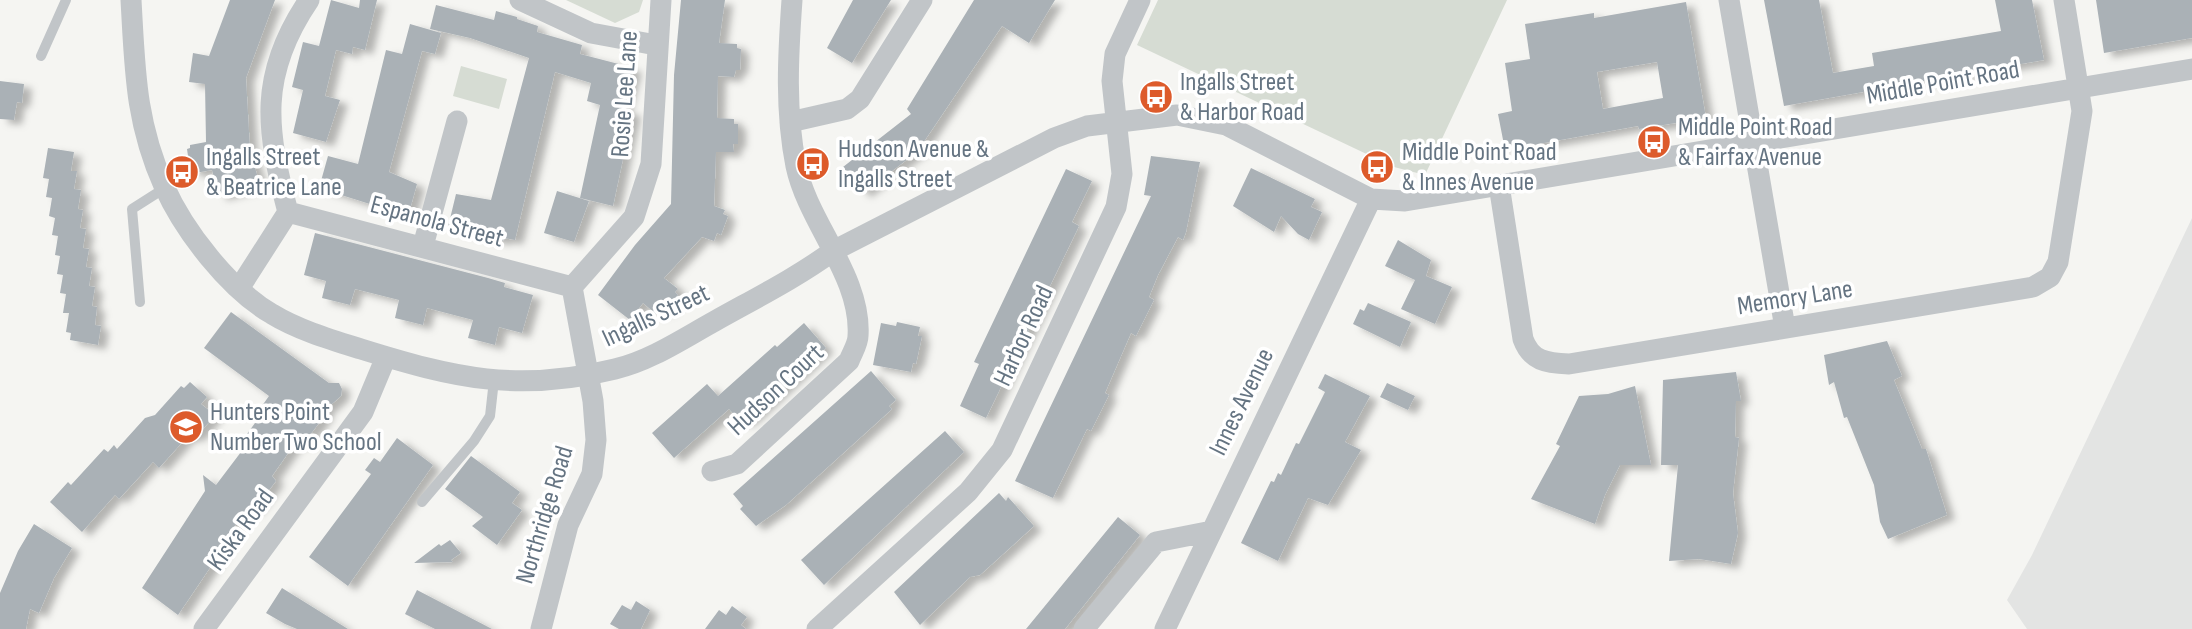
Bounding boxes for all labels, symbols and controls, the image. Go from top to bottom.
street label: Rosie Lee Lane [605,30,645,158]
street label: Middle Point Road [1864,54,2022,112]
place label: Ingalls Street & Harbor Road [1180,67,1304,128]
bus stop icon: Ingalls Street & Harbor Road [1137,78,1175,116]
place label: Middle Point Road & Fairfax Avenue [1678,112,1833,173]
bus stop icon: Middle Point Road & Fairfax Avenue [1635,123,1673,161]
place label: Hudson Avenue & Ingalls Street [838,134,989,195]
place label: Middle Point Road & Innes Avenue [1402,137,1557,198]
place label: Ingalls Street & Beatrice Lane [206,142,342,203]
bus stop icon: Hudson Avenue & Ingalls Street [794,145,832,183]
bus stop icon: Middle Point Road & Innes Avenue [1358,148,1396,186]
bus stop icon: Ingalls Street & Beatrice Lane [163,153,201,191]
street label: Espanola Street [367,189,507,255]
street label: Memory Lane [1735,274,1855,322]
street label: Ingalls Street [598,278,714,354]
street label: Harbor Road [987,281,1061,391]
street label: Hudson Court [722,338,831,442]
street label: Innes Avenue [1203,344,1281,460]
place label: Hunters Point Number Two School [210,397,382,458]
school or university icon: Hunters Point Number Two School [167,408,205,446]
street label: Northridge Road [509,442,581,588]
street label: Kiska Road [201,483,281,577]

